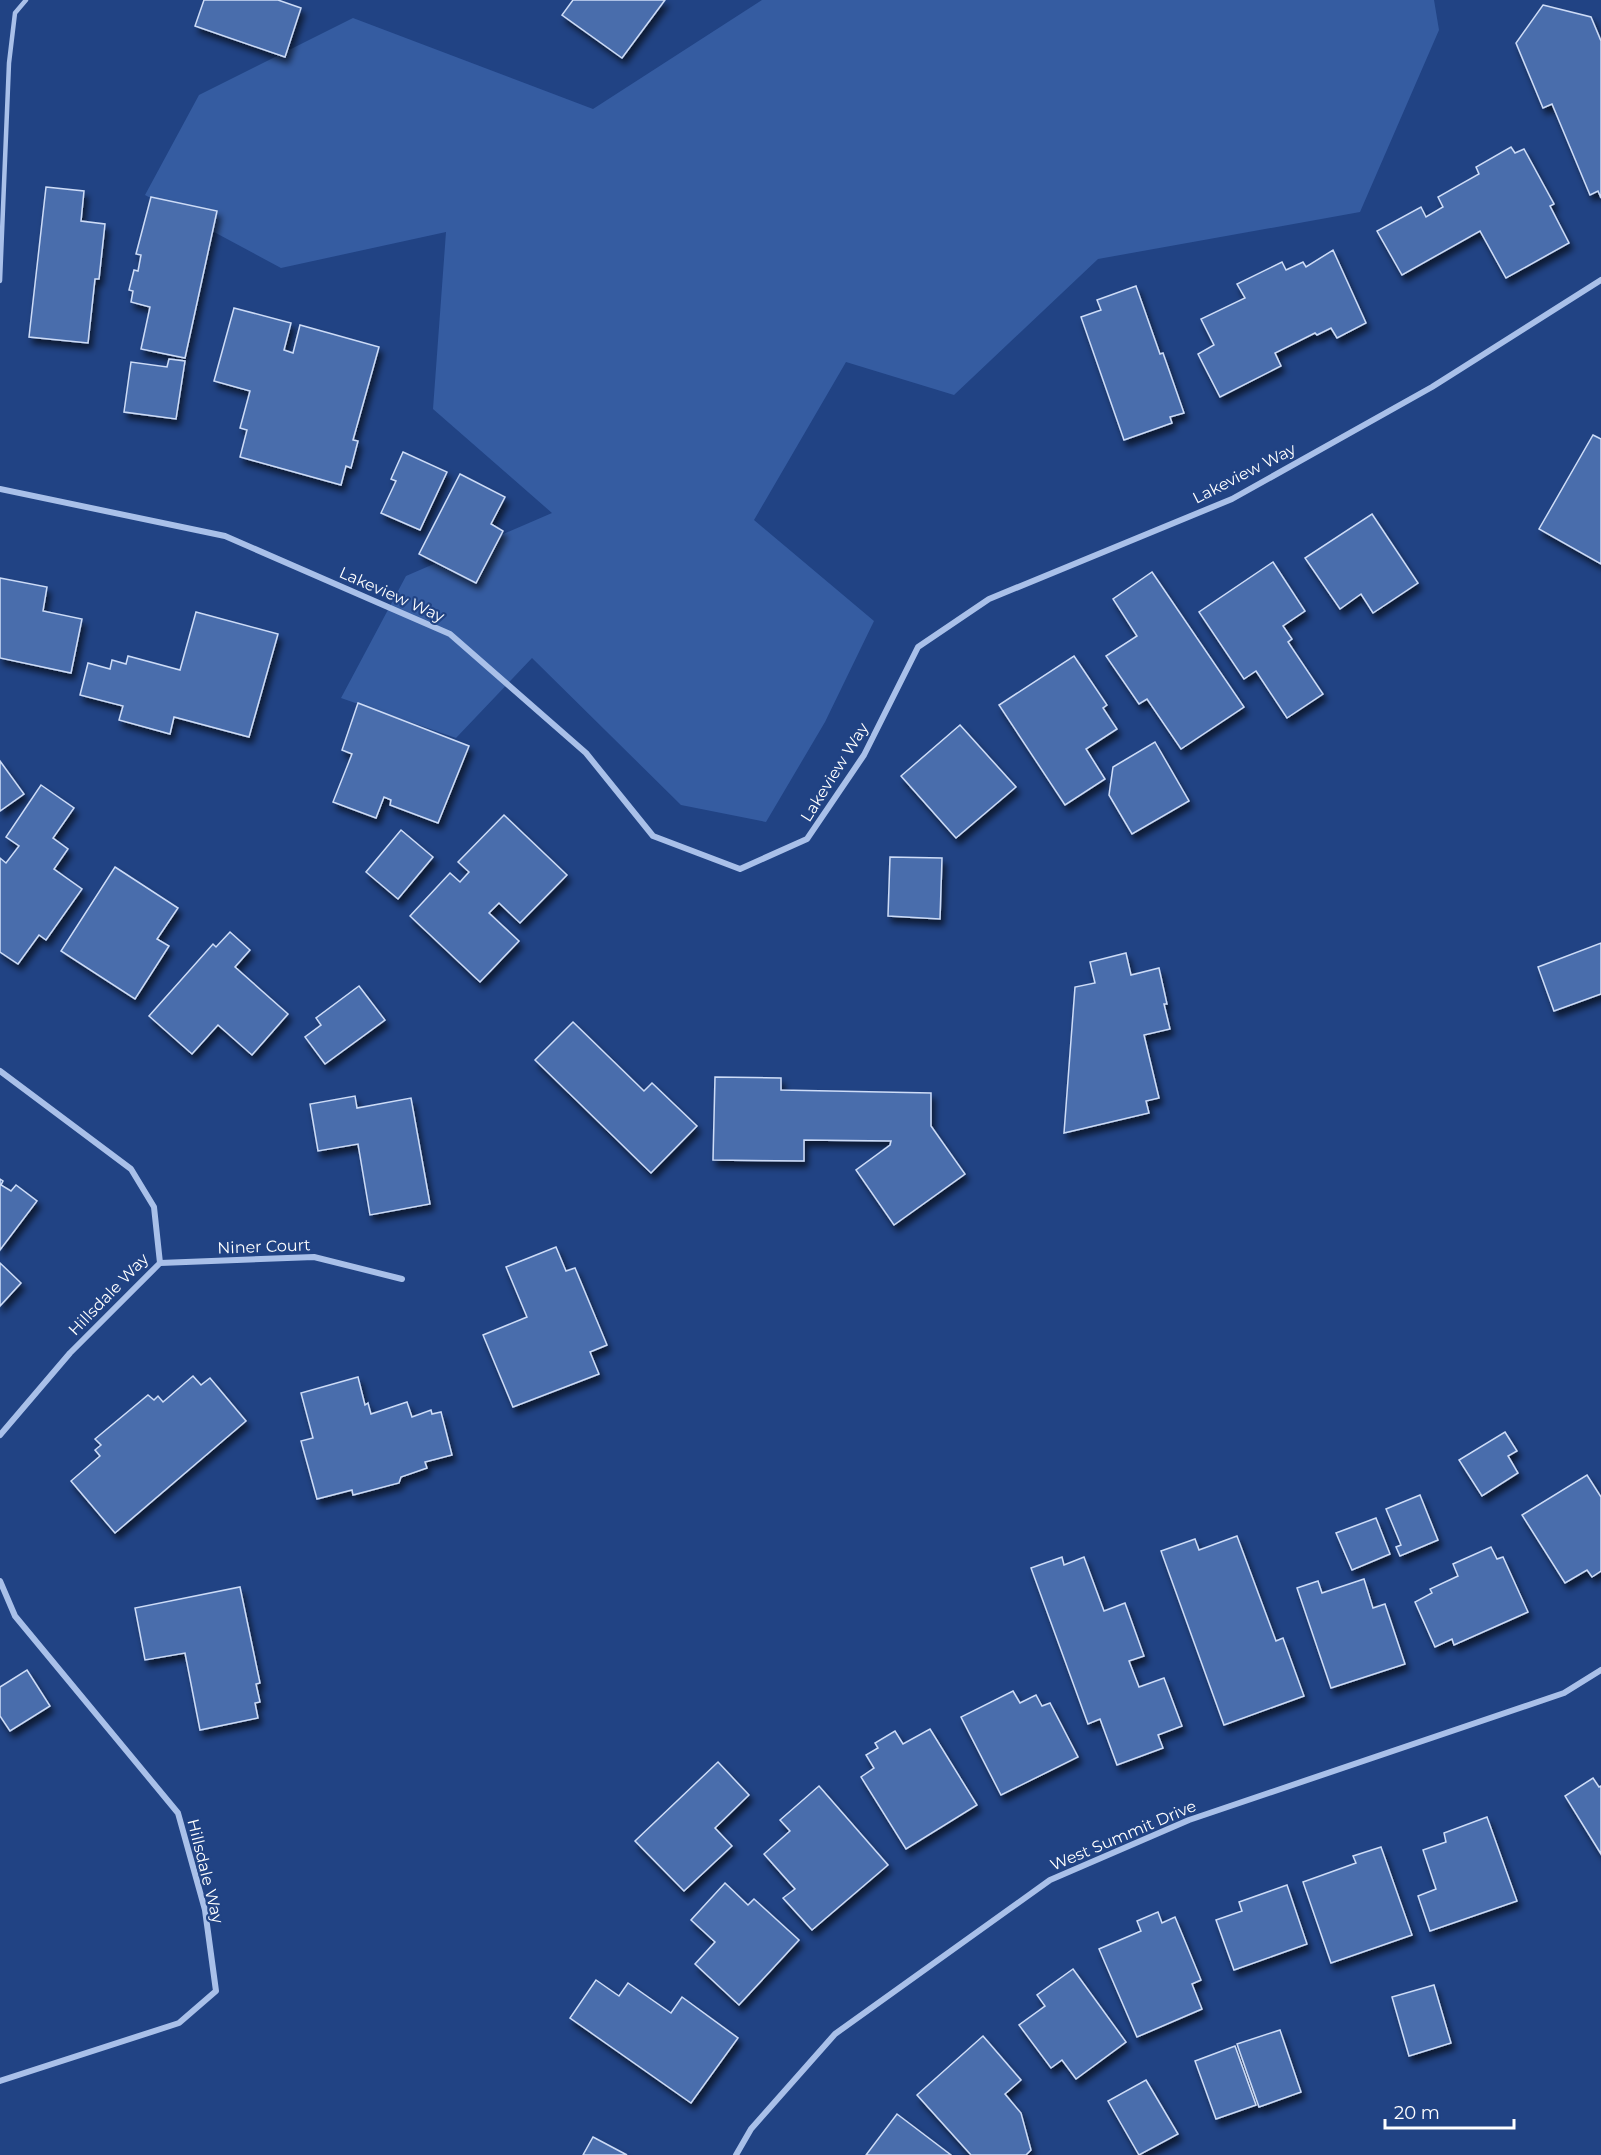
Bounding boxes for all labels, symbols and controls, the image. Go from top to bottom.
street label: Lakeview Way [1190,439,1299,508]
street label: Lakeview Way [336,563,448,626]
street label: Lakeview Way [796,719,873,825]
street label: Niner Court [217,1235,311,1258]
street label: Hillsdale Way [64,1249,153,1339]
street label: West Summit Drive [1048,1796,1199,1875]
street label: Hillsdale Way [183,1817,228,1926]
scale bar [1385,2092,1514,2130]
text: 20 m [1394,2102,1440,2124]

